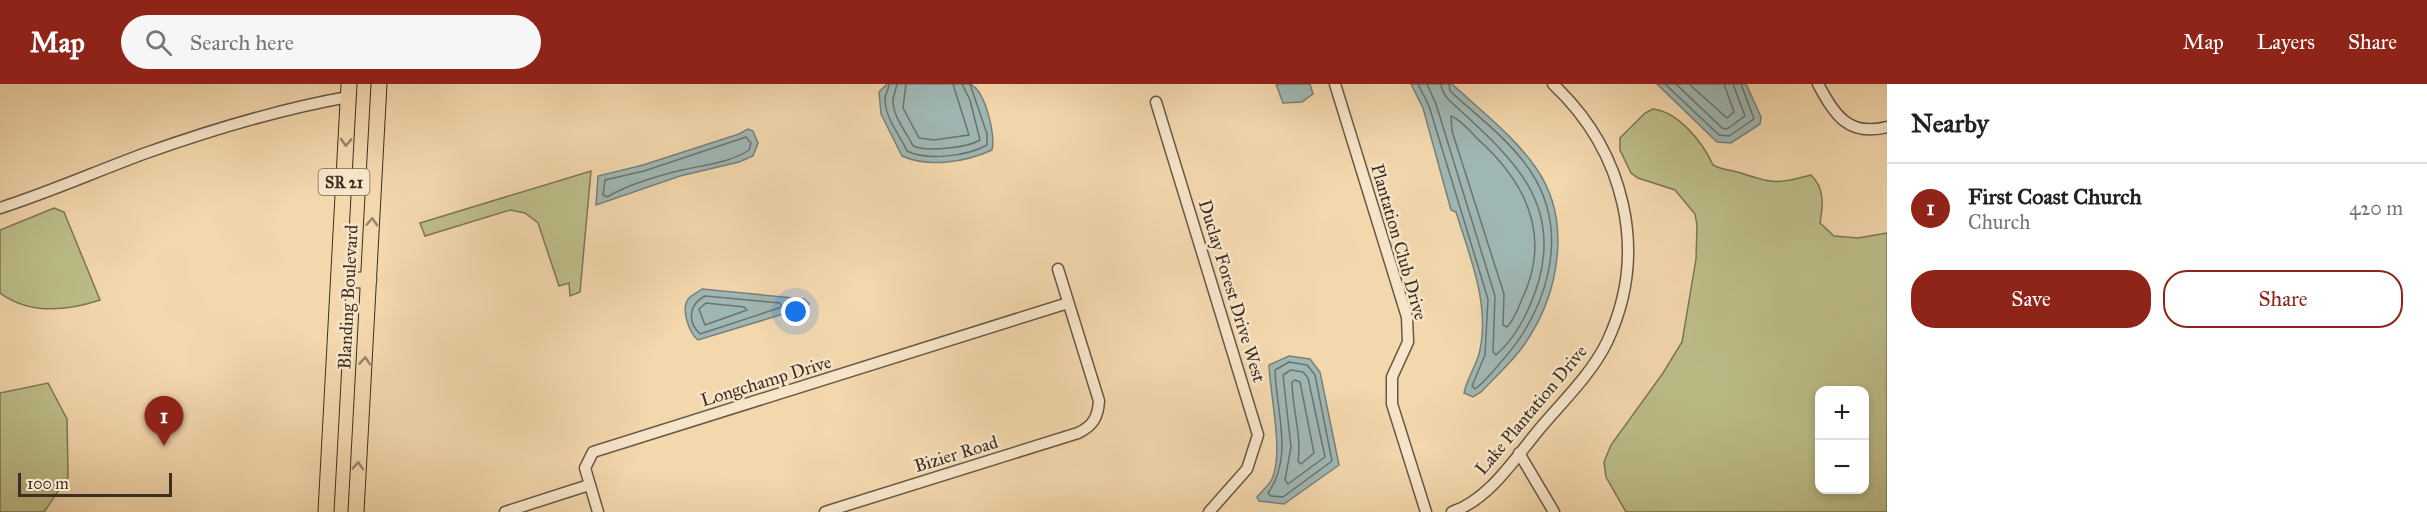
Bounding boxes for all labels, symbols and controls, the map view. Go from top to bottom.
search box [121,15,541,69]
text: Map [30,25,85,60]
icon: search [142,26,175,59]
text: Search here [190,29,294,56]
text: Map [2183,29,2224,55]
text: Layers [2257,29,2315,55]
text: Share [2348,29,2397,55]
text: Nearby [1911,107,1989,139]
one-way arrow [340,138,353,147]
street label: Plantation Club Drive [1366,161,1432,323]
road number: SR 21 [318,169,370,195]
text: First Coast Church [1968,183,2142,210]
text: 1 [1927,196,1934,220]
text: 420 m [2349,196,2403,220]
street label: Duclay Forest Drive West [1194,197,1270,386]
text: Church [1968,210,2030,234]
one-way arrow [365,217,378,226]
street label: Blanding Boulevard [333,224,364,370]
button: Save [1911,270,2151,328]
button: Share [2163,270,2403,328]
your location [781,297,810,326]
street label: Lake Plantation Drive [1470,341,1592,479]
street label: Longchamp Drive [698,351,834,412]
one-way arrow [358,357,371,366]
map controls [1815,386,1869,494]
button: + [1815,386,1869,440]
pin: 1 [144,396,184,446]
street label: Bizier Road [911,431,1001,477]
button: − [1815,440,1869,494]
one-way arrow [351,461,364,470]
scale bar [18,470,172,498]
text: 100 m [27,474,69,493]

